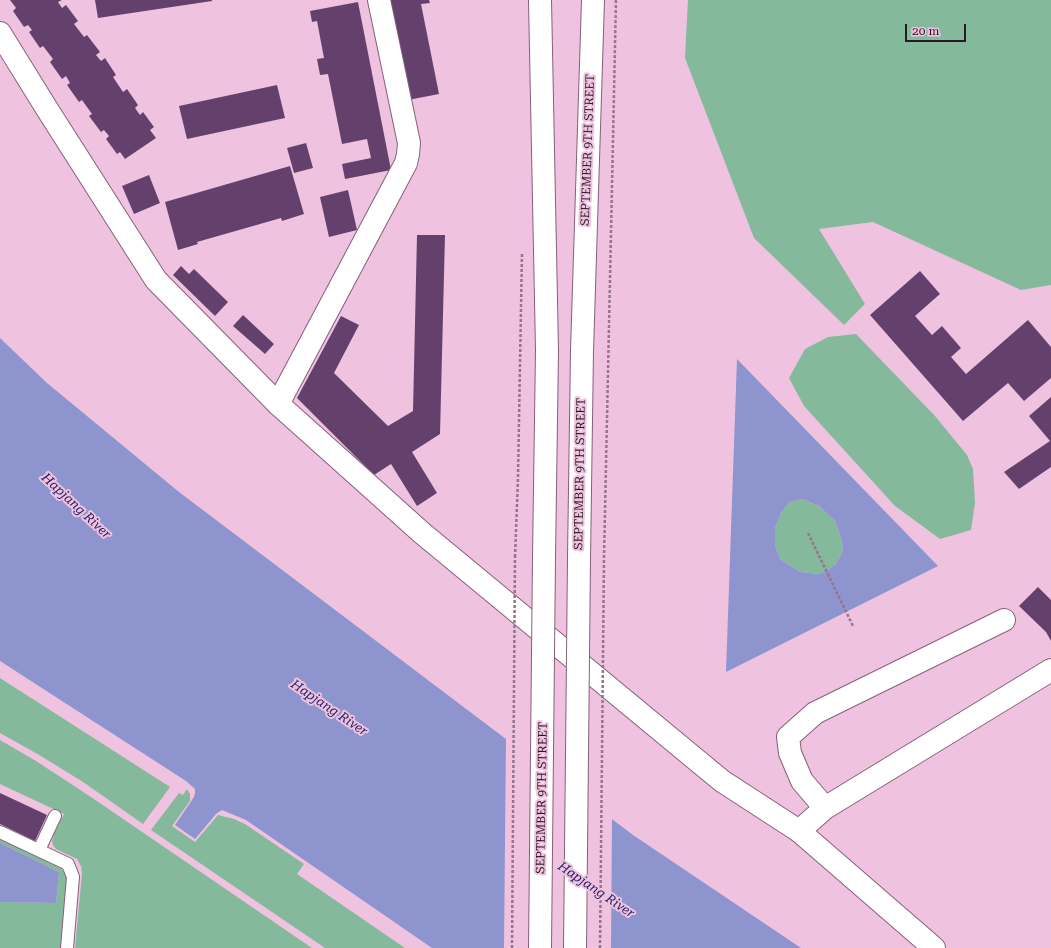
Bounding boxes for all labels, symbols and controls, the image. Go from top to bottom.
scale bar [907,16,968,42]
text: 20 m [912,24,939,38]
street label: SEPTEMBER 9TH STREET [578,74,598,226]
street label: SEPTEMBER 9TH STREET [571,398,589,550]
water label: Hapjang River [38,470,114,542]
water label: Hapjang River [288,677,370,739]
street label: SEPTEMBER 9TH STREET [533,722,551,874]
water label: Hapjang River [555,859,637,921]

